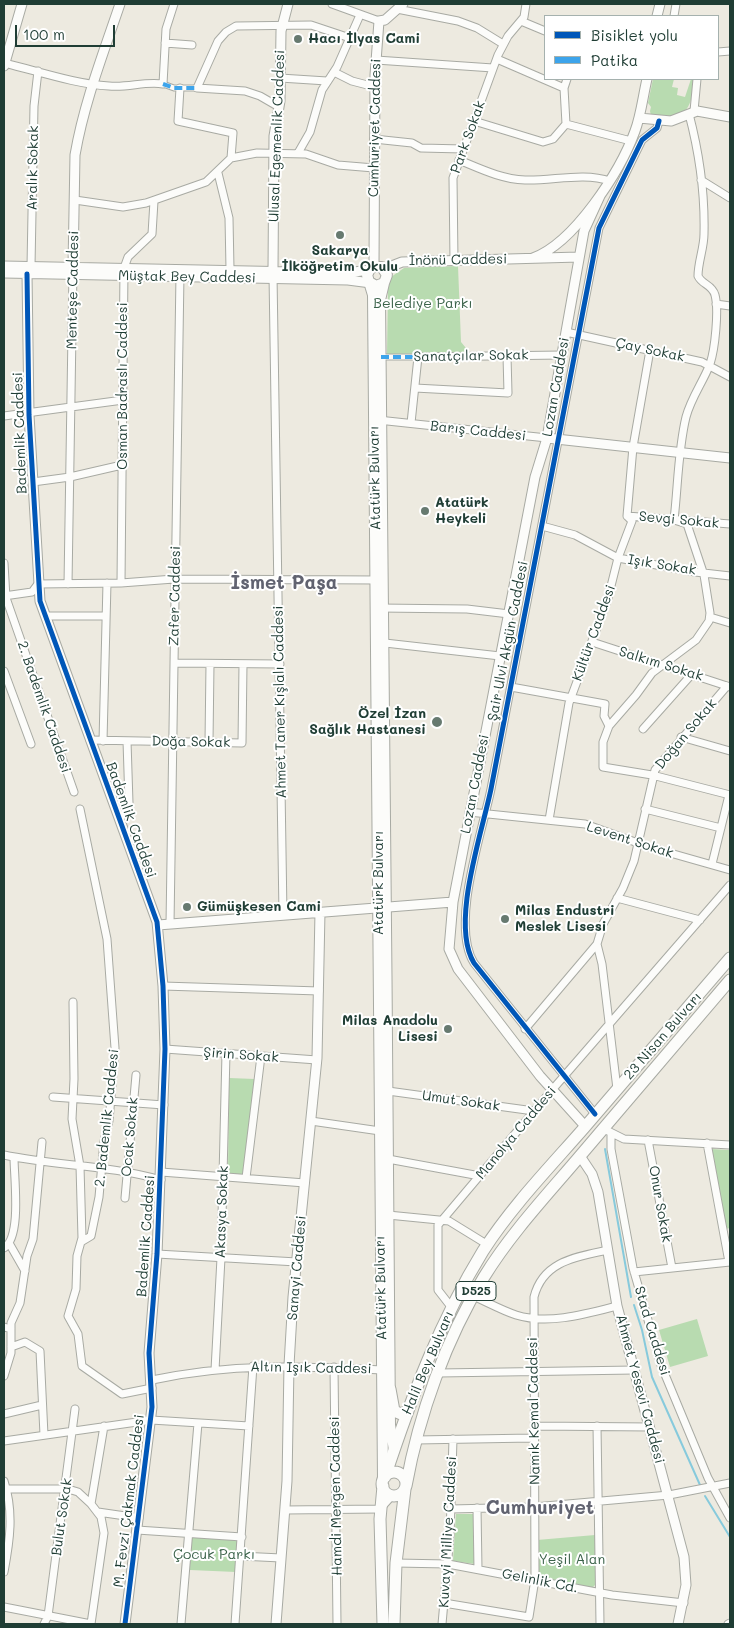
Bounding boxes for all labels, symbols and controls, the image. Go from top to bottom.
scale bar [18,15,118,47]
legend [544,15,719,80]
text: 100 m [23,24,65,44]
text: Bisiklet yolu [591,25,678,45]
place label: Hacı İlyas Cami [308,31,420,47]
marker: Hacı İlyas Cami [292,33,304,45]
street label: Ulusal Egemenlik Caddesi [266,50,288,222]
text: Patika [591,50,638,70]
street label: Cumhuriyet Caddesi [365,59,385,197]
street label: Park Sokak [447,98,489,176]
street label: Aralık Sokak [24,125,42,211]
marker: Sakarya İlköğretim Okulu [334,229,346,241]
street label: Menteşe Caddesi [64,230,82,350]
place label: Sakarya İlköğretim Okulu [282,243,398,276]
street label: İnönü Caddesi [409,251,507,269]
street label: Müştak Bey Caddesi [118,267,256,287]
park label: Belediye Parkı [373,296,473,312]
street label: Osman Badraslı Caddesi [115,302,131,470]
street label: Çay Sokak [614,334,686,366]
street label: Lozan Caddesi [539,336,573,438]
street label: Sanatçılar Sokak [413,347,529,365]
street label: Bademlik Caddesi [9,372,31,494]
street label: Barış Caddesi [429,418,527,444]
street label: Atatürk Bulvarı [366,425,384,531]
place label: Atatürk Heykeli [435,495,489,528]
marker: Atatürk Heykeli [419,505,431,517]
street label: Sevgi Sokak [638,508,720,532]
street label: Zafer Caddesi [166,546,184,646]
street label: Işık Sokak [627,551,697,579]
street label: Şair Ulvi Akgün Caddesi [484,560,532,722]
district label: İsmet Paşa [231,572,337,594]
street label: Kültür Caddesi [569,583,619,683]
street label: Ahmet Taner Kışlalı Caddesi [270,605,290,799]
street label: 2. Bademlik Caddesi [14,639,74,775]
street label: Salkım Sokak [617,643,705,685]
street label: Doğan Sokak [652,695,720,773]
place label: Özel İzan Sağlık Hastanesi [309,706,426,739]
marker: Özel İzan Sağlık Hastanesi [430,715,444,729]
street label: Doğa Sokak [151,733,231,751]
street label: Lozan Caddesi [457,733,493,835]
street label: Bademlik Caddesi [102,760,160,880]
street label: Levent Sokak [584,818,676,862]
street label: Atatürk Bulvarı [371,831,387,935]
place label: Gümüşkesen Cami [197,899,321,915]
marker: Gümüşkesen Cami [181,901,193,913]
place label: Milas Endustri Meslek Lisesi [515,903,615,936]
marker: Milas Endustri Meslek Lisesi [499,913,511,925]
street label: 23 Nisan Bulvarı [620,989,706,1083]
place label: Milas Anadolu Lisesi [342,1013,438,1046]
marker: Milas Anadolu Lisesi [442,1023,454,1035]
street label: Şirin Sokak [203,1044,279,1066]
street label: 2. Bademlik Caddesi [91,1048,123,1188]
street label: Manolya Caddesi [472,1083,560,1183]
street label: Umut Sokak [421,1087,501,1115]
street label: Ocak Sokak [118,1097,142,1177]
street label: Onur Sokak [645,1164,675,1244]
street label: Akasya Sokak [212,1165,232,1259]
street label: Bademlik Caddesi [133,1175,159,1297]
street label: Sanayi Caddesi [284,1215,310,1321]
street label: Atatürk Bulvarı [372,1235,390,1341]
road number: D525 [456,1282,496,1300]
street label: Stad Caddesi [630,1284,674,1378]
street label: Halil Bey Bulvarı [399,1309,457,1417]
street label: Ahmet Yesevi Caddesi [612,1313,668,1465]
street label: Namık Kemal Caddesi [524,1337,544,1485]
street label: Altın Işık Caddesi [250,1359,372,1377]
street label: M. Fevzi Çakmak Caddesi [110,1413,148,1589]
street label: Hamdi Mergen Caddesi [326,1416,346,1576]
street label: Kuvayi Milliye Caddesi [436,1456,460,1608]
street label: Bulut Sokak [48,1477,76,1557]
district label: Cumhuriyet [486,1497,594,1519]
park label: Çocuk Parkı [173,1547,255,1563]
park label: Yeşil Alan [539,1552,605,1568]
street label: Gelinlik Cd. [500,1565,580,1597]

